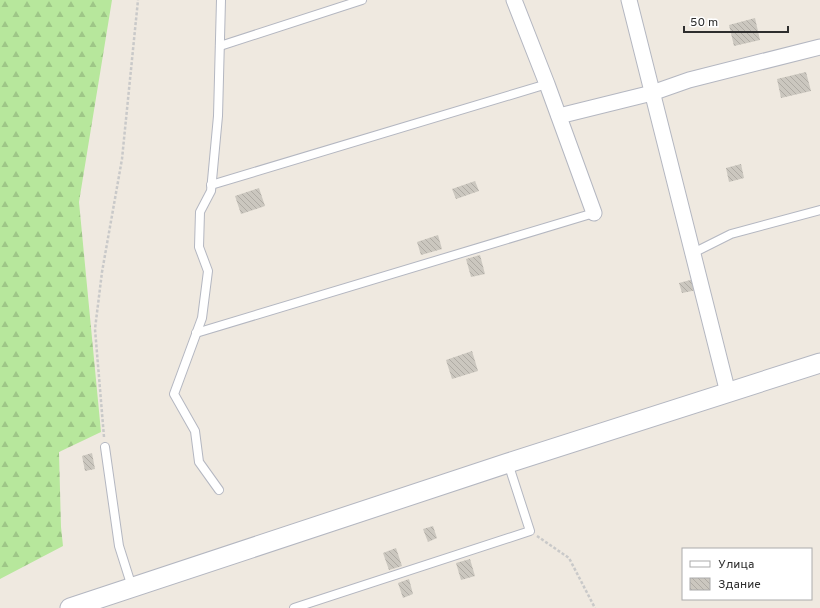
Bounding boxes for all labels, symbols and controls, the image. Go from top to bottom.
scale bar [684,8,788,34]
text: 50 m [690,15,718,31]
legend [682,548,812,600]
text: Улица [718,557,754,573]
text: Здание [718,577,761,593]

